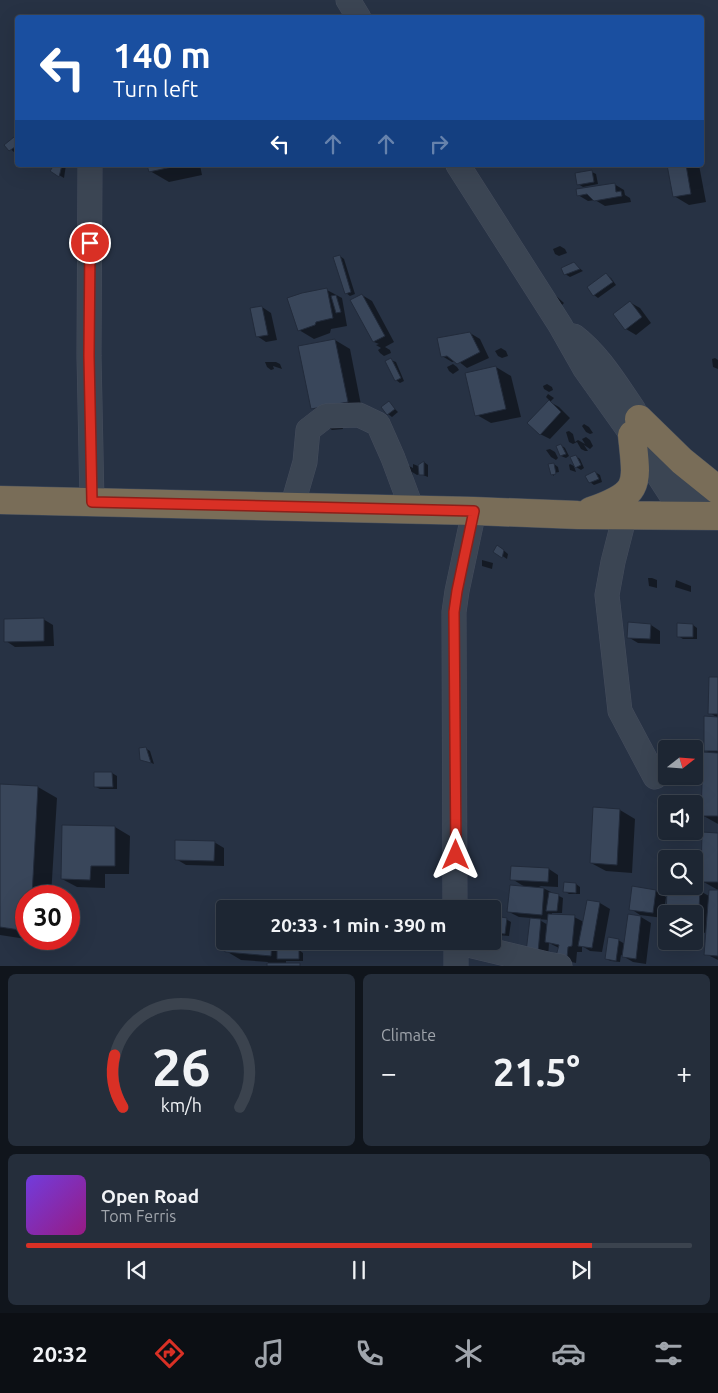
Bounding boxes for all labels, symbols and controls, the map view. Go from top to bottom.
icon: left [30,35,95,100]
text: 140 m [113,35,211,75]
text: Turn left [113,76,198,101]
icon: left [266,130,294,158]
icon: ahead [319,130,347,158]
icon: ahead [372,130,400,158]
icon: right [425,130,453,158]
pin [69,222,111,264]
icon: arrive [76,229,104,257]
north arrow [658,740,702,785]
map controls [658,740,703,950]
button: sound [658,795,703,840]
position arrow [429,828,481,880]
button: search [658,850,703,895]
speed limit sign: 30 [15,885,80,950]
button: layers [658,905,703,950]
text: 20:33 · 1 min · 390 m [271,914,446,936]
text: Climate [381,1026,436,1044]
text: 26 [152,1038,211,1096]
text: 21.5° [493,1051,580,1093]
text: − [381,1057,397,1088]
text: + [676,1057,692,1088]
text: km/h [161,1095,202,1115]
text: Open Road [101,1185,199,1207]
text: Tom Ferris [101,1207,176,1225]
icon: previous [123,1256,151,1284]
icon: pause [345,1256,373,1284]
icon: next [567,1256,595,1284]
icon: directions [152,1336,187,1371]
icon: music [252,1336,287,1371]
icon: phone [352,1336,387,1371]
icon: climate [451,1336,486,1371]
icon: car [551,1336,586,1371]
icon: filters [651,1336,686,1371]
text: 20:32 [32,1341,87,1366]

